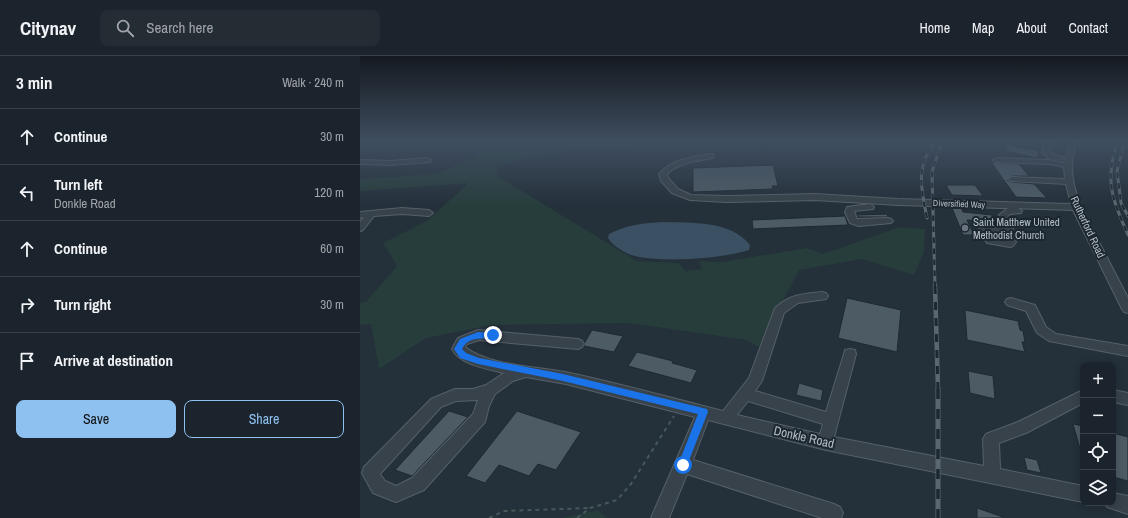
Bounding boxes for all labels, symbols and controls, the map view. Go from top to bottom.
search box [100,10,380,46]
text: Citynav [20,15,76,41]
icon: search [114,17,136,39]
text: Search here [146,17,213,38]
text: Home [919,19,950,37]
text: Map [972,19,994,37]
text: About [1016,19,1046,37]
text: Contact [1068,19,1108,37]
text: 3 min [16,71,52,94]
text: Walk · 240 m [282,74,344,91]
icon: ahead [16,126,38,148]
text: Continue [54,126,107,147]
text: 30 m [320,128,344,145]
text: Turn left [54,174,102,195]
icon: left [16,182,38,204]
text: 120 m [314,184,344,201]
street label: Rutherford Road [1068,194,1108,260]
text: Donkle Road [54,195,116,212]
street label: Diversified Way [933,197,986,211]
place label: Saint Matthew United Methodist Church [973,215,1060,242]
marker: Saint Matthew United Methodist Church [960,223,970,233]
icon: ahead [16,238,38,260]
text: Continue [54,238,107,259]
text: 60 m [320,240,344,257]
icon: right [16,294,38,316]
text: Turn right [54,294,111,315]
text: 30 m [320,296,344,313]
route end [484,326,502,344]
icon: arrive [16,350,38,372]
text: Arrive at destination [54,350,173,371]
map controls [1080,362,1116,506]
button: + [1080,362,1116,398]
button: − [1080,398,1116,434]
button: Save [16,400,176,438]
button: Share [184,400,344,438]
street label: Donkle Road [772,422,836,452]
button: locate [1080,434,1116,470]
route start [674,456,692,474]
button: layers [1080,470,1116,506]

